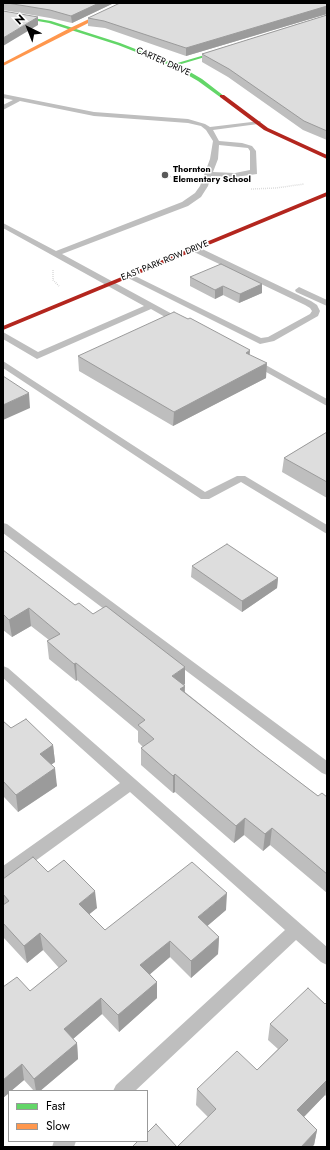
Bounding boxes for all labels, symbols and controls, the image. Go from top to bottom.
north arrow [8,8,48,48]
text: N [11,10,28,28]
street label: CARTER DRIVE [134,45,192,79]
place label: Thornton Elementary School [173,165,251,186]
marker: Thornton Elementary School [160,170,170,180]
street label: EAST PARK ROW DRIVE [120,238,210,284]
legend [8,1090,148,1142]
text: Fast [46,1097,65,1115]
text: Slow [46,1117,70,1135]

